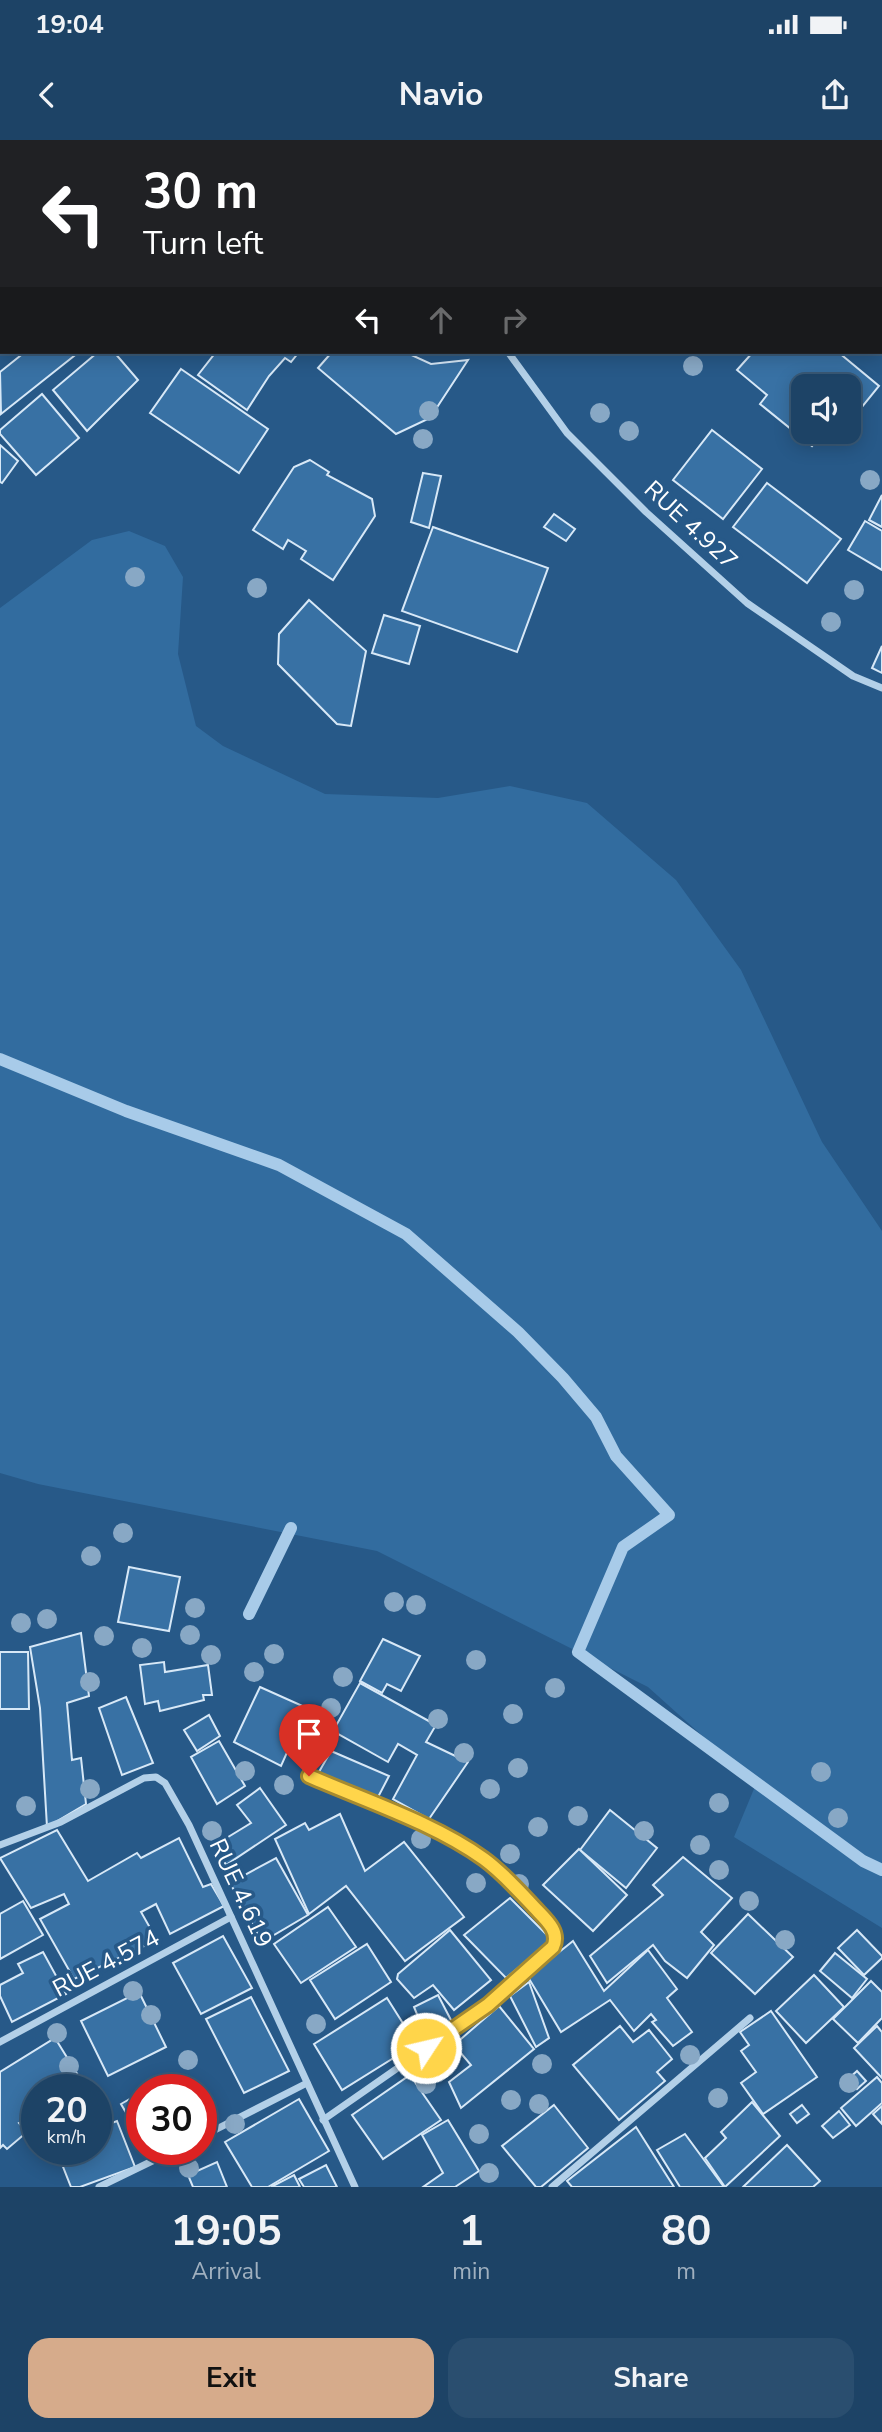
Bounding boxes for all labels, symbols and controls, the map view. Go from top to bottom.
text: 19:04 [35,7,104,42]
text: Navio [399,73,483,116]
icon: back [28,76,66,114]
icon: share [816,76,854,114]
text: 30 m [143,158,258,225]
icon: left [28,168,119,259]
text: Turn left [143,222,263,265]
icon: left [349,301,387,339]
icon: ahead [422,301,460,339]
icon: right [495,301,533,339]
map controls [791,374,861,444]
button: sound [791,374,861,444]
street label: RUE 4.927 [637,473,745,577]
pin [279,1704,339,1776]
icon: arrive [290,1715,328,1753]
street label: RUE 4.619 [202,1833,280,1953]
street label: RUE 4.574 [47,1921,165,2005]
position arrow [389,2011,463,2085]
speed limit sign: 30 [126,2074,217,2165]
text: 20 [45,2087,88,2134]
text: km/h [47,2125,86,2149]
text: 19:05 [171,2203,282,2260]
text: 1 [459,2203,484,2260]
text: 80 [661,2203,711,2260]
text: Arrival [192,2256,261,2287]
text: min [452,2256,490,2287]
text: m [676,2256,696,2287]
button: Exit [28,2338,434,2418]
button: Share [448,2338,854,2418]

